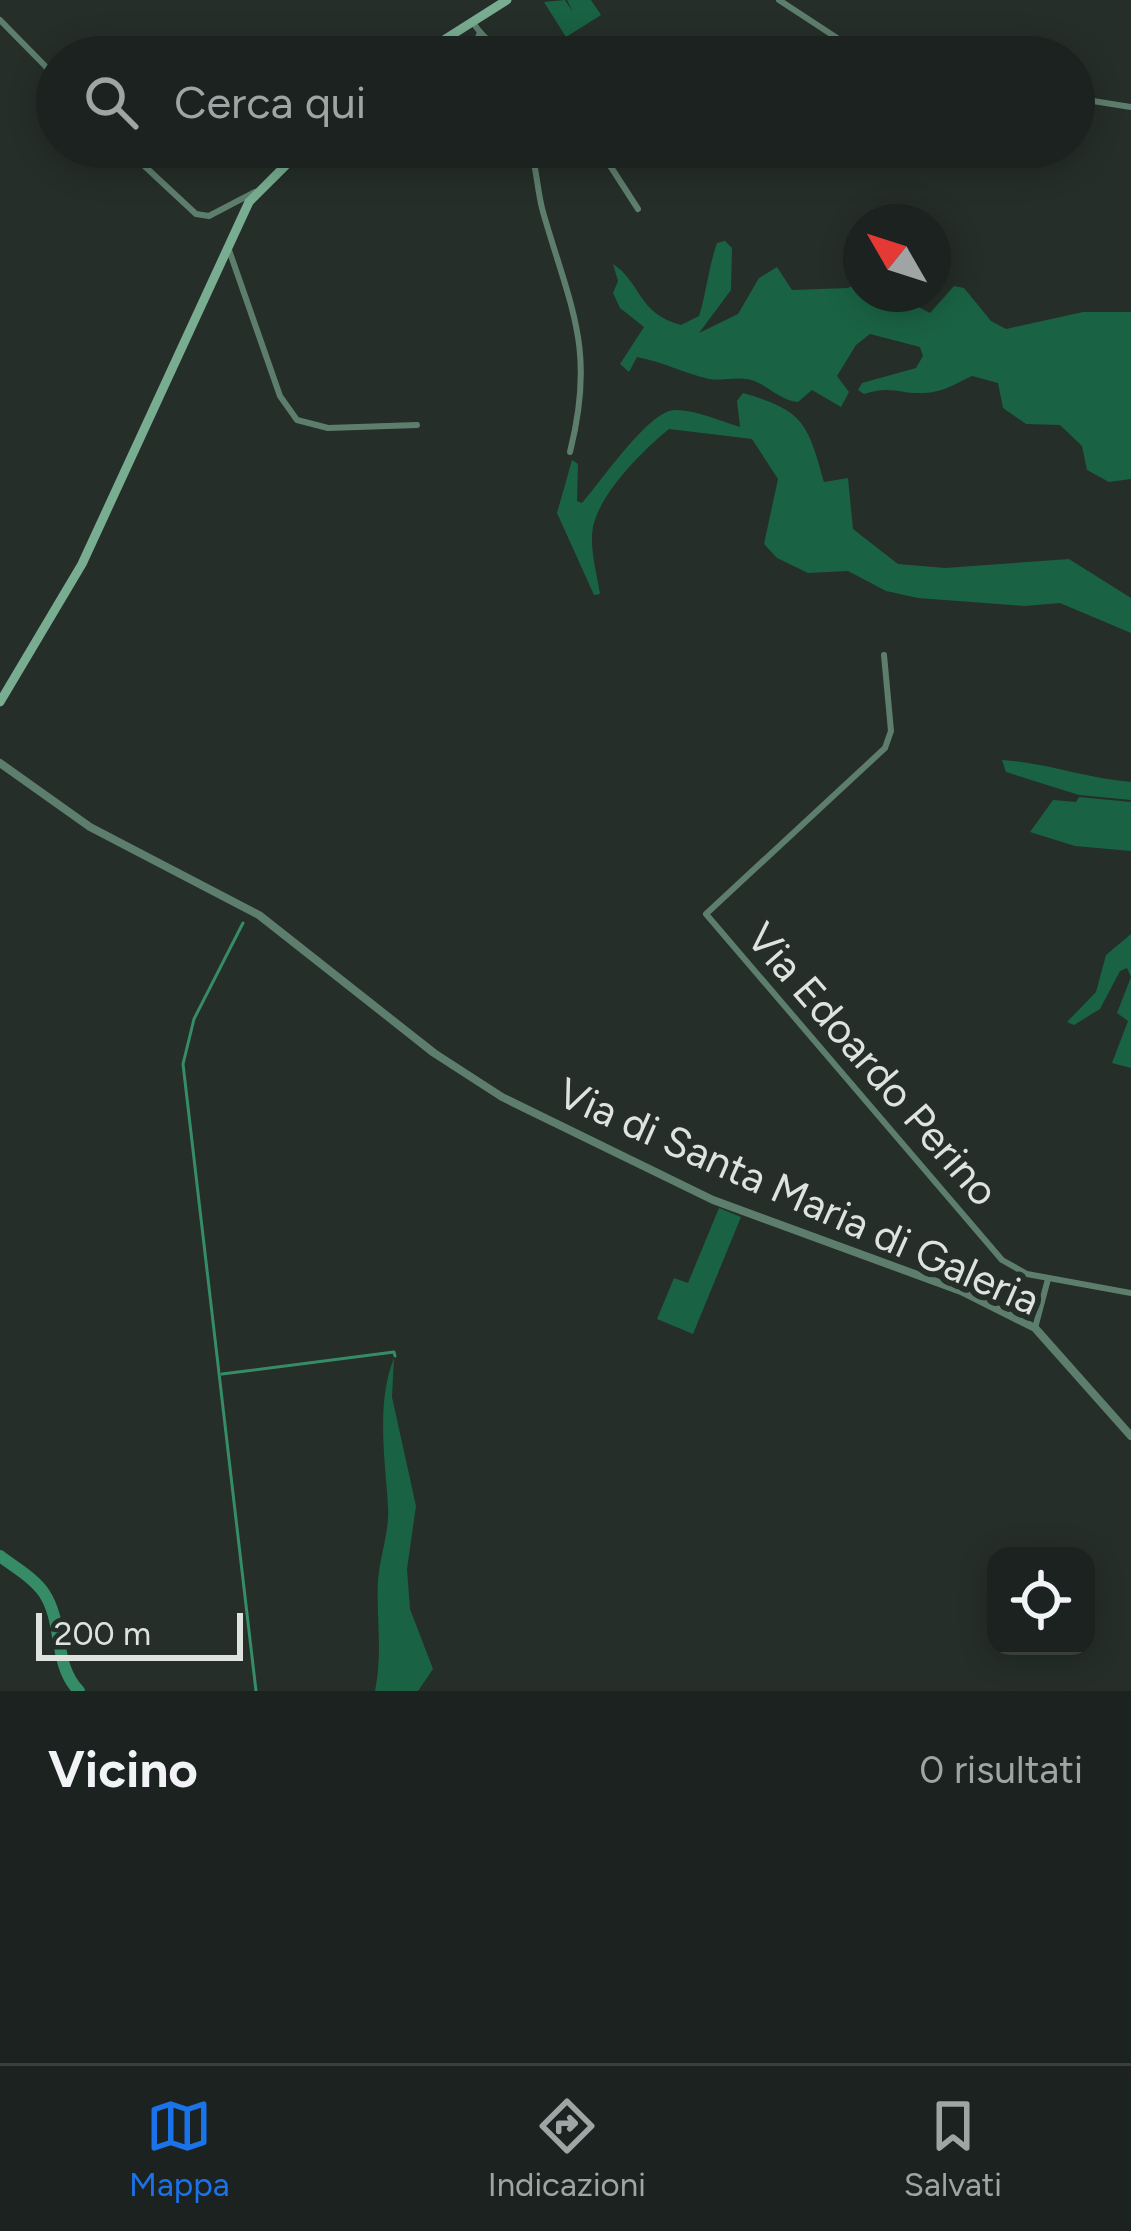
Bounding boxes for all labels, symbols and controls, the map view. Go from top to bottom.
search box [36,36,1095,168]
icon: search [78,69,144,135]
text: Cerca qui [174,75,366,129]
north arrow [843,204,951,312]
street label: Via Edoardo Perino [736,912,1009,1216]
street label: Via di Santa Maria di Galeria [550,1067,1048,1326]
map controls [987,1547,1095,1655]
button: locate [987,1547,1095,1655]
scale bar [36,1607,243,1660]
text: 200 m [54,1614,151,1653]
text: Vicino [48,1739,198,1800]
text: 0 risultati [919,1746,1083,1793]
tab: Mappa [129,2093,230,2204]
tab: Indicazioni [488,2093,646,2204]
tab: Salvati [904,2093,1002,2204]

